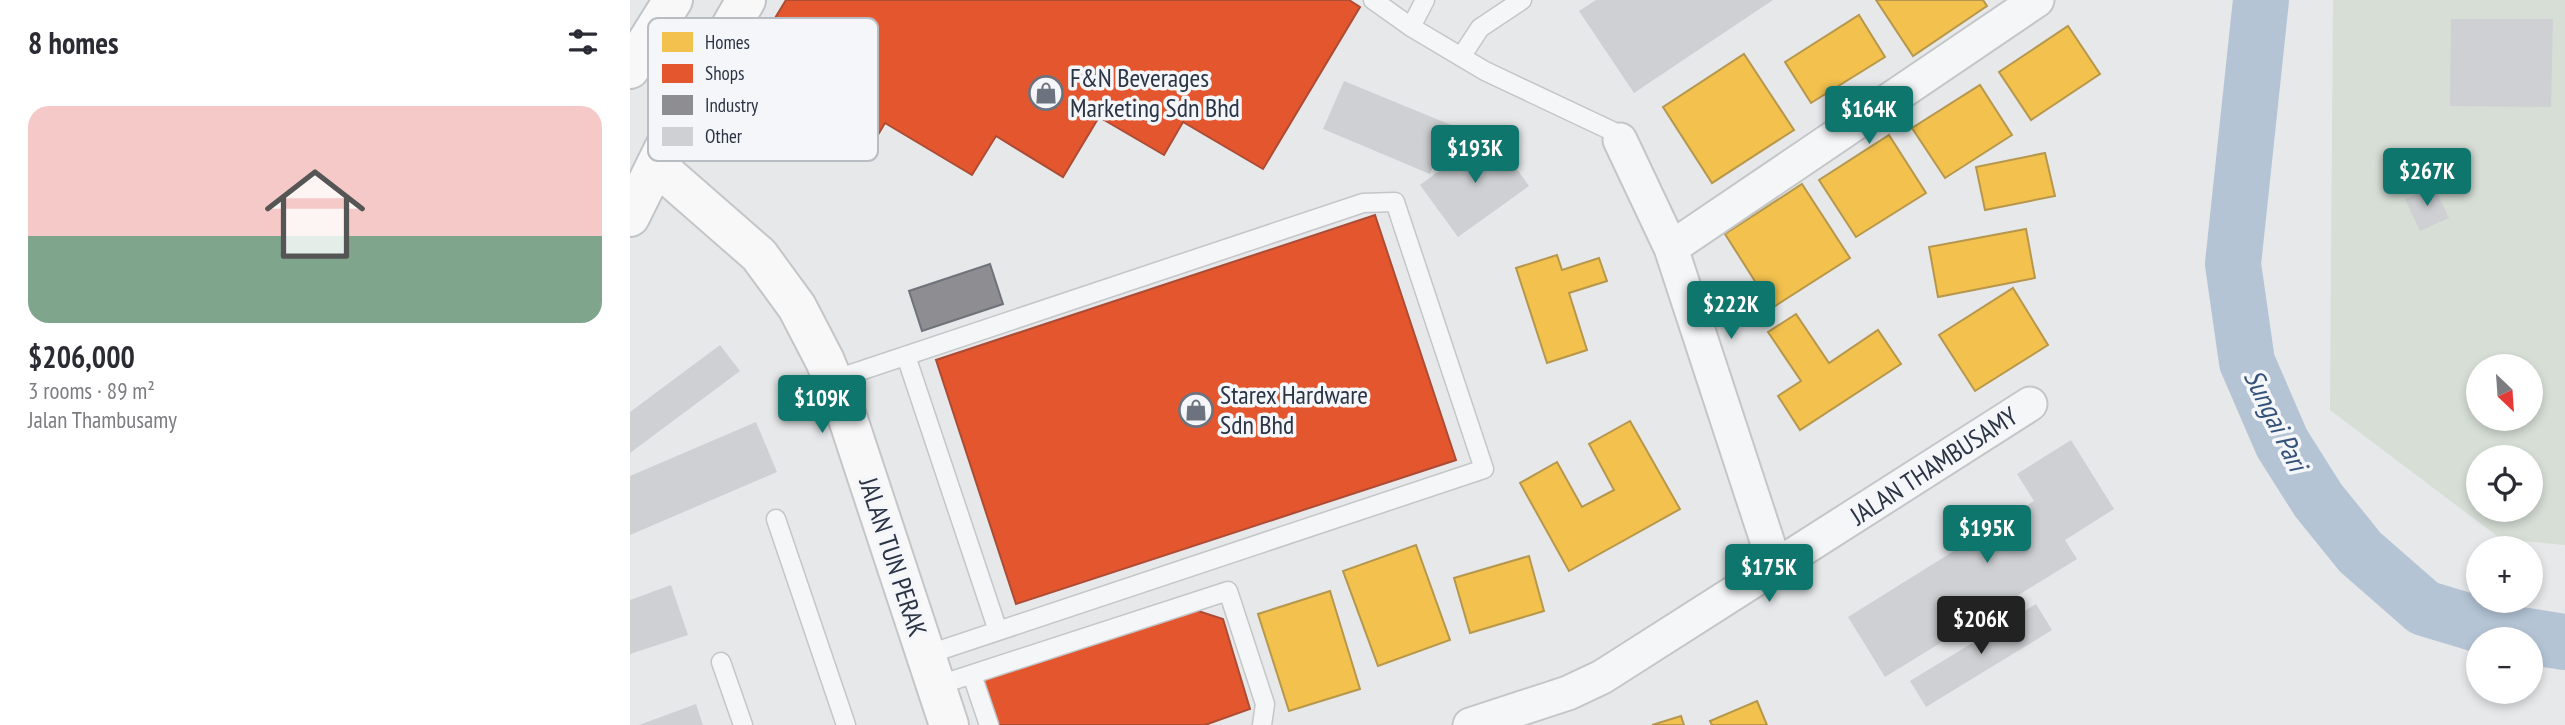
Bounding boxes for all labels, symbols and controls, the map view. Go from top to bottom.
legend [648,18,878,161]
text: 8 homes [28,23,119,62]
icon: filters [564,23,602,61]
text: Homes [705,30,750,54]
text: Shops [705,61,744,85]
place label: F&N Beverages Marketing Sdn Bhd [1070,61,1240,124]
shop icon: F&N Beverages Marketing Sdn Bhd [1027,74,1065,112]
pin: $164K [1820,86,1918,146]
text: Industry [705,93,759,117]
text: $164K [1841,94,1897,123]
text: Other [705,124,743,148]
pin: $193K [1426,125,1524,185]
text: $193K [1447,133,1503,162]
pin: $267K [2378,148,2476,208]
icon: home [252,151,378,277]
text: $267K [2399,156,2455,185]
pin: $222K [1682,282,1780,341]
text: $222K [1703,289,1759,318]
text: $206,000 [28,337,135,376]
north arrow [2466,354,2543,430]
map controls [2466,354,2543,704]
water label: Sungai Pari [2236,363,2319,480]
text: 3 rooms · 89 m² [28,376,155,405]
pin: $109K [773,376,871,435]
place label: Starex Hardware Sdn Bhd [1220,378,1368,441]
text: $109K [794,383,850,412]
shop icon: Starex Hardware Sdn Bhd [1177,391,1215,429]
street label: JALAN THAMBUSAMY [1843,399,2024,532]
text: Jalan Thambusamy [28,405,177,434]
button: locate [2466,445,2543,522]
street label: JALAN TUN PERAK [852,472,935,641]
pin: $195K [1938,505,2036,565]
text: $195K [1959,513,2015,542]
button: + [2466,536,2543,613]
pin: $175K [1720,544,1818,604]
text: $175K [1741,552,1797,581]
pin: $206K [1932,596,2030,656]
text: $206K [1953,604,2009,633]
button: − [2466,627,2543,704]

